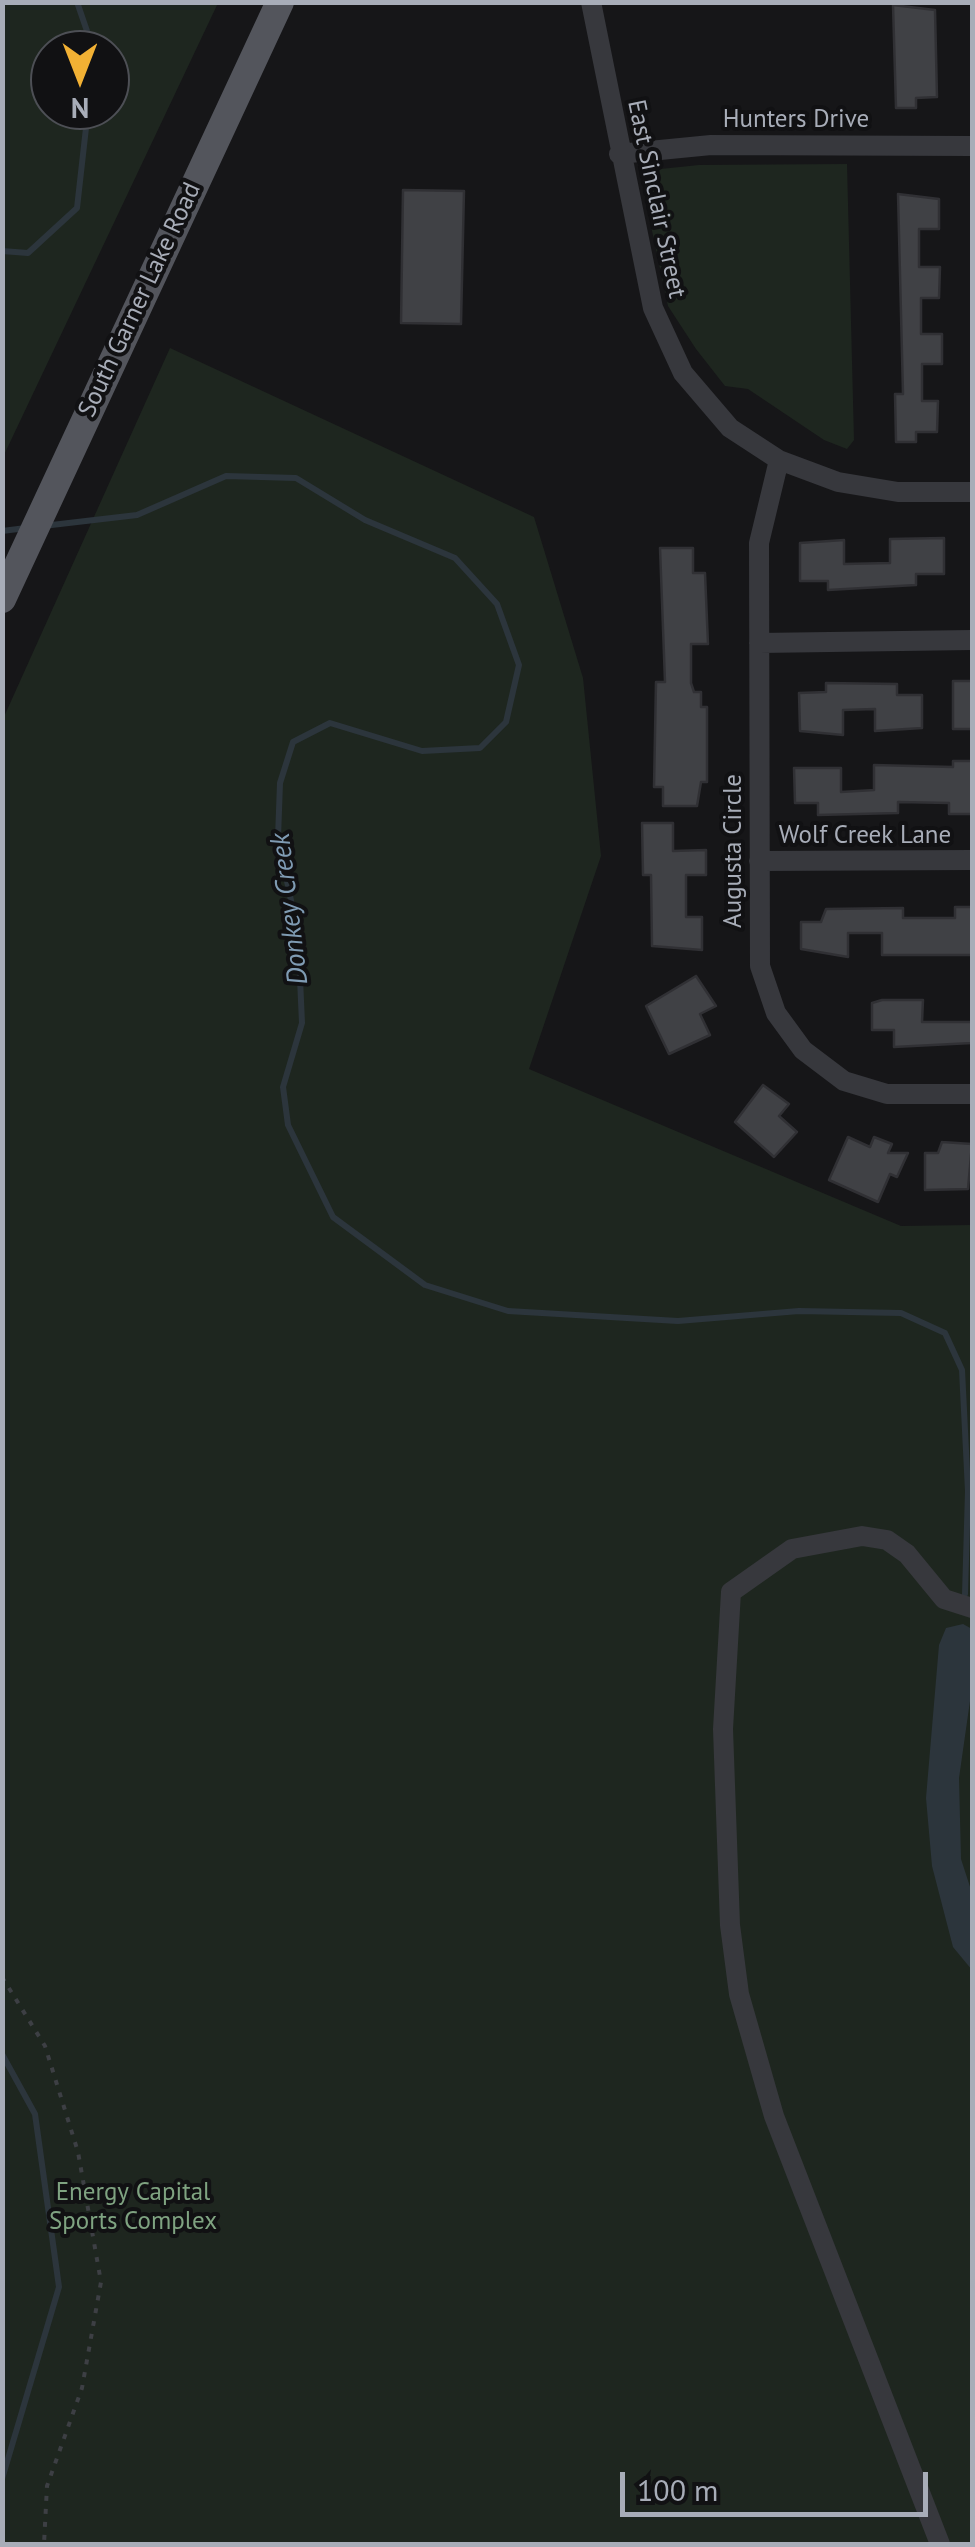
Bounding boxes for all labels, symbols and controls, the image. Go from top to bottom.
north arrow [30,30,130,130]
text: N [71,90,89,127]
street label: East Sinclair Street [620,97,692,301]
street label: Hunters Drive [723,105,869,135]
street label: South Garner Lake Road [72,178,208,422]
street label: Augusta Circle [719,774,749,928]
street label: Wolf Creek Lane [779,821,951,851]
water label: Donkey Creek [264,831,316,987]
park label: Energy Capital Sports Complex [49,2178,217,2237]
scale bar [625,2452,932,2514]
text: 100 m [637,2470,718,2509]

